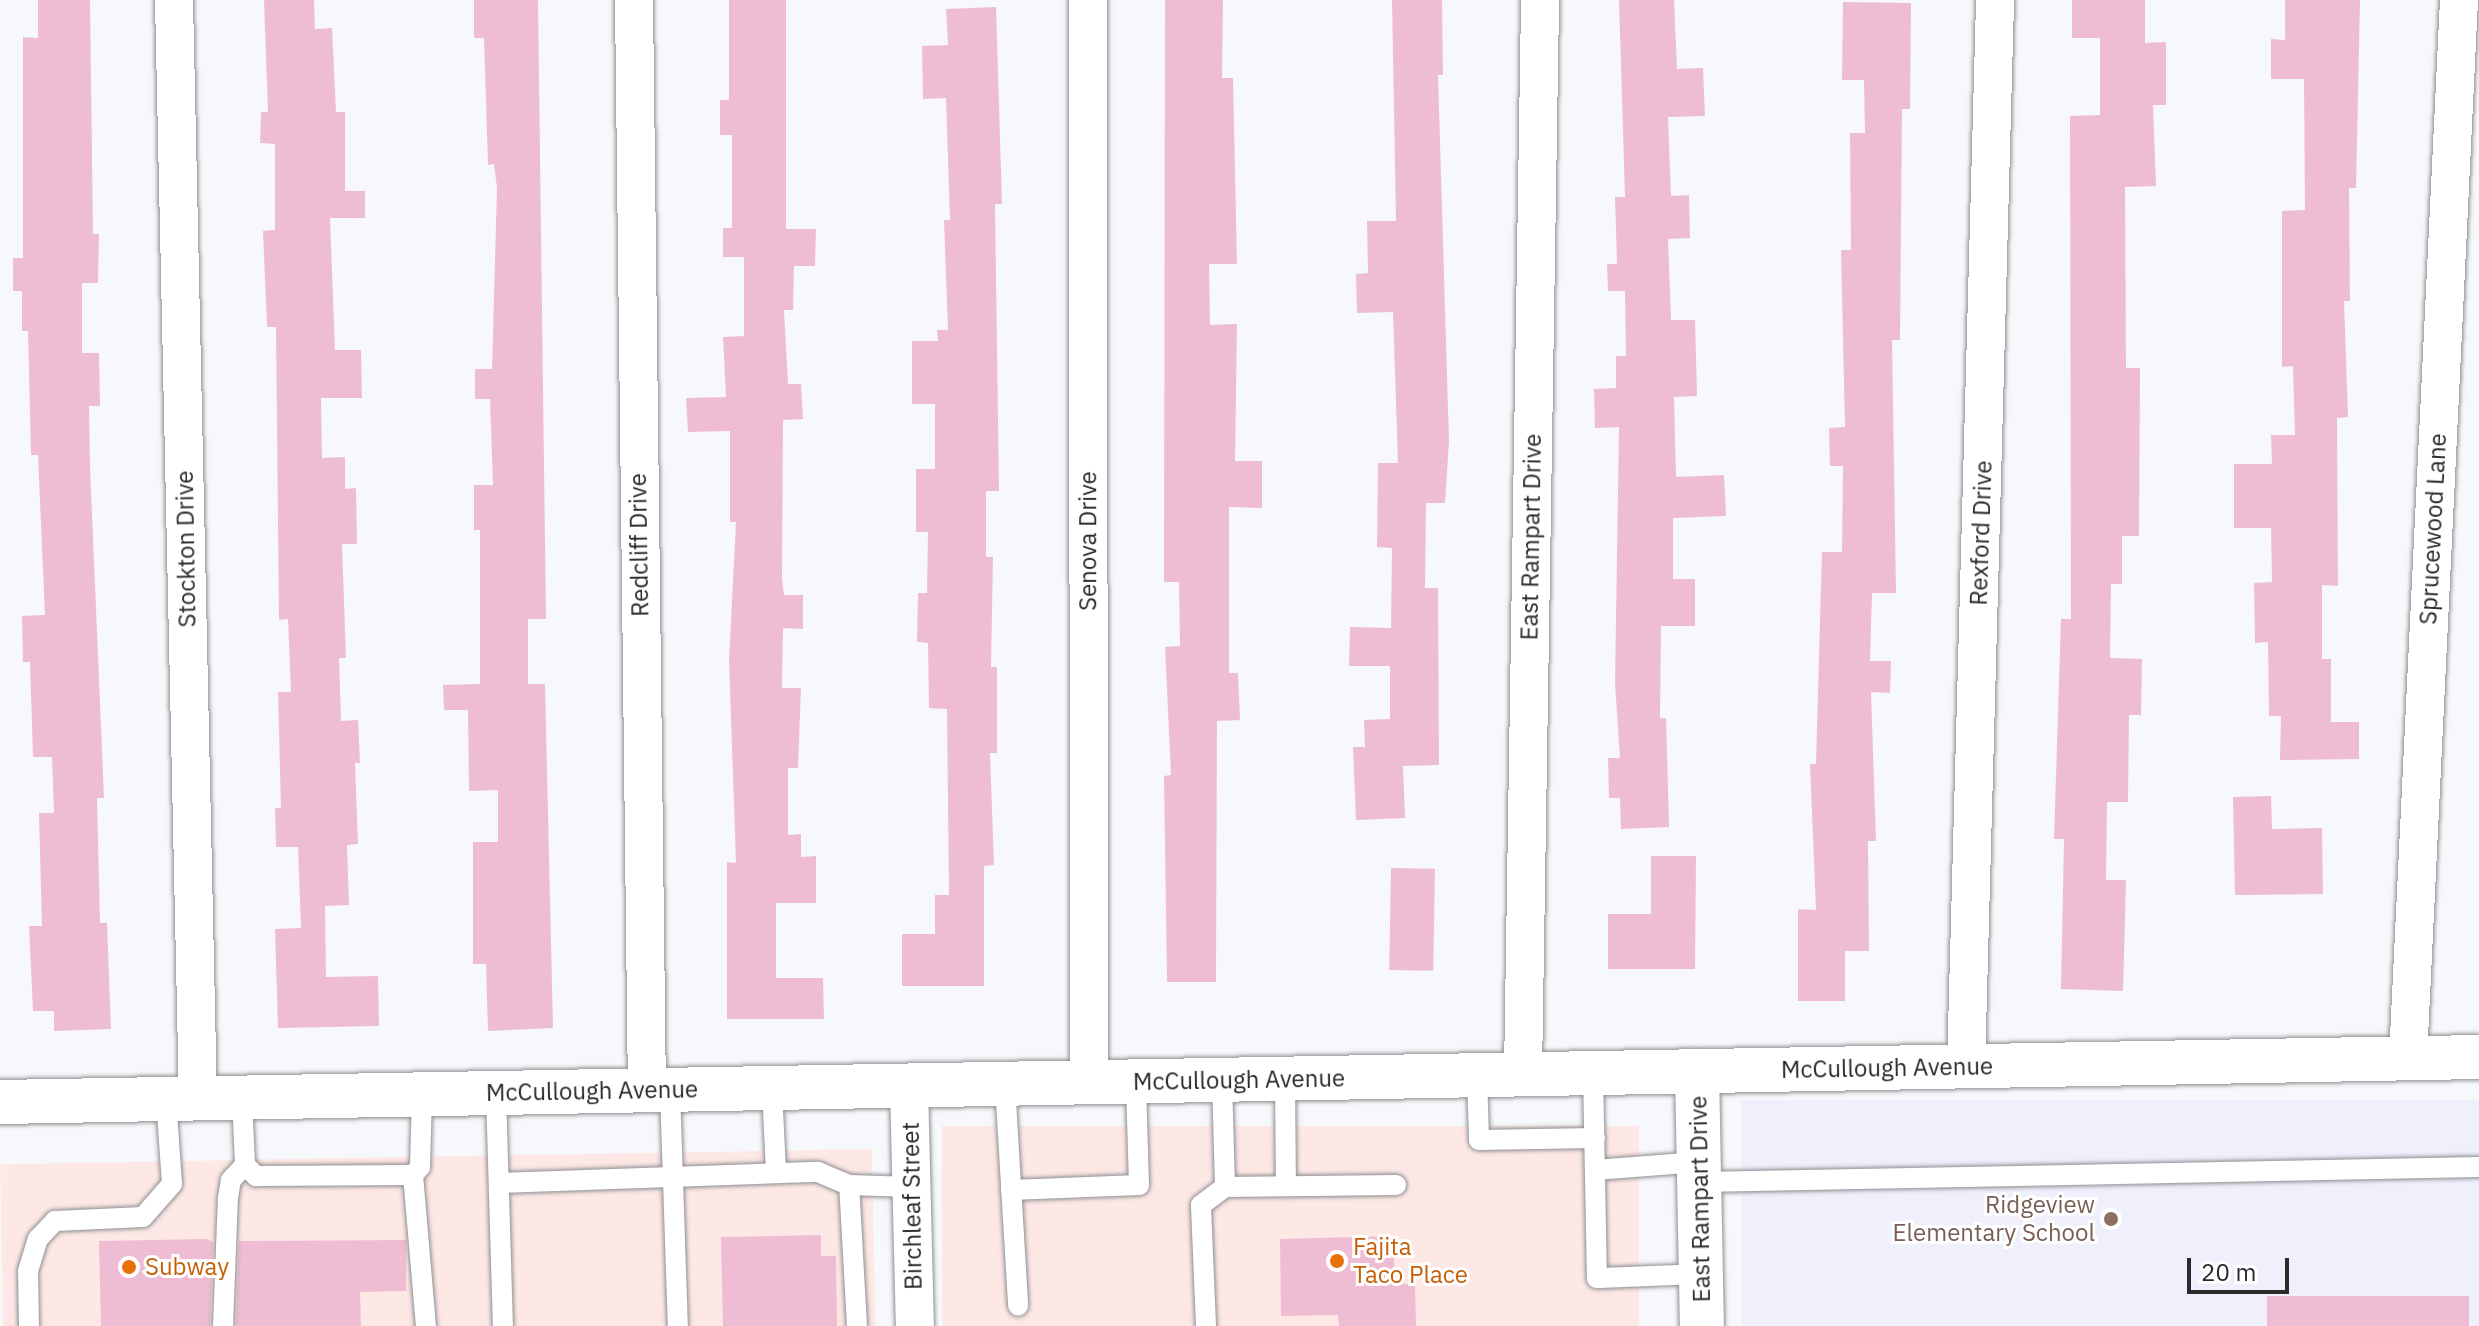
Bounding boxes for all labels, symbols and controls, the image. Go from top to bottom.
street label: East Rampart Drive [1515,433,1547,641]
street label: Sprucewood Lane [2414,433,2452,625]
street label: Rexford Drive [1964,460,1998,606]
street label: Stockton Drive [170,470,202,628]
street label: Senova Drive [1074,471,1102,611]
street label: Redcliff Drive [623,473,655,617]
street label: McCullough Avenue [1781,1052,1993,1084]
street label: McCullough Avenue [1133,1064,1345,1096]
street label: McCullough Avenue [486,1075,698,1107]
street label: East Rampart Drive [1684,1095,1716,1303]
street label: Birchleaf Street [896,1122,928,1290]
place label: Ridgeview Elementary School [1893,1191,2095,1247]
marker: Ridgeview Elementary School [2102,1210,2120,1228]
place label: Fajita Taco Place [1353,1233,1468,1289]
scale bar [2191,1242,2293,1292]
marker: Fajita Taco Place [1328,1252,1346,1270]
place label: Subway [145,1253,229,1281]
text: 20 m [2201,1256,2256,1288]
marker: Subway [120,1258,138,1276]

